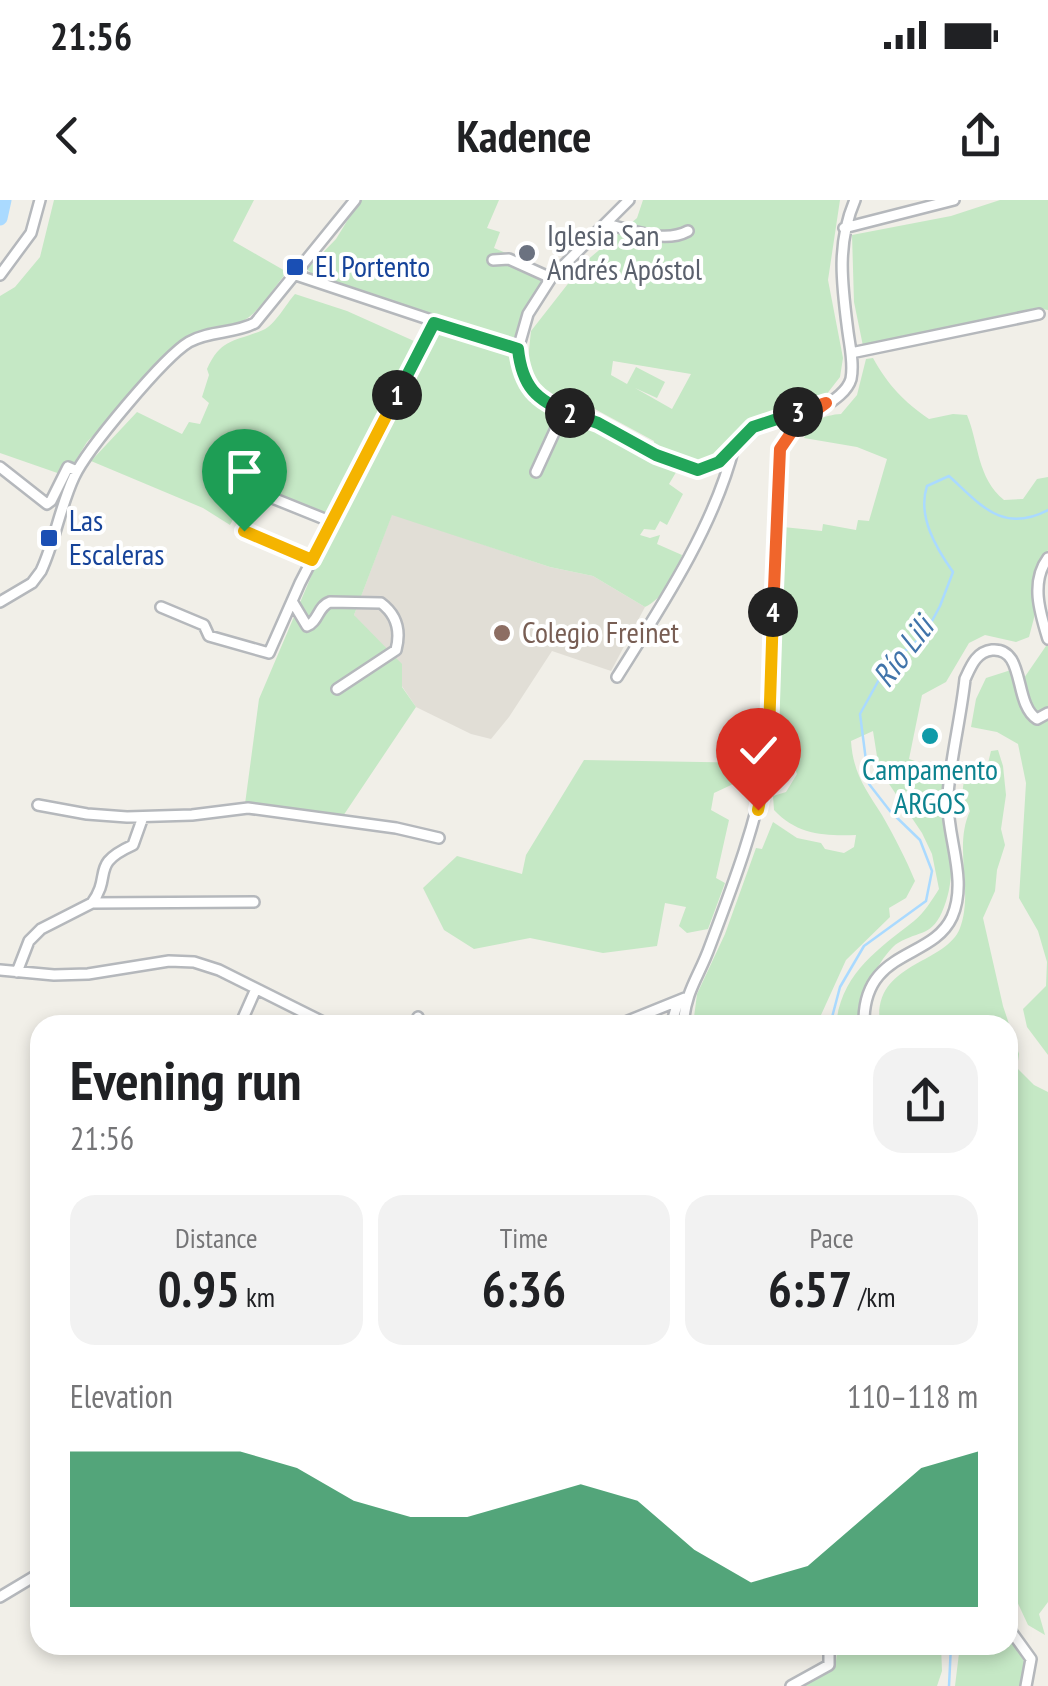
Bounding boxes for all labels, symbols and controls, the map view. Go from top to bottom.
text: 21:56 [50,11,132,60]
text: Kadence [456,106,592,164]
icon: back [40,108,95,163]
icon: share [953,108,1008,163]
place label: Iglesia San Andrés Apóstol [547,215,702,288]
marker: Iglesia San Andrés Apóstol [516,242,538,264]
place label: El Portento [315,246,430,285]
marker: El Portento [284,256,306,278]
pin: 1 [372,370,422,420]
text: 1 [390,376,404,413]
pin: 3 [773,387,823,437]
pin: 2 [545,388,595,438]
text: 3 [791,393,805,430]
text: 2 [563,394,577,431]
pin [202,429,287,532]
icon: arrive [217,444,272,499]
place label: Las Escaleras [69,500,164,573]
marker: Las Escaleras [38,527,60,549]
pin: 4 [748,587,798,637]
text: 4 [766,593,780,630]
water label: Río Lili [862,605,945,695]
place label: Colegio Freinet [522,612,680,651]
marker: Colegio Freinet [491,622,513,644]
pin [716,708,801,811]
icon: check [731,723,786,778]
marker: Campamento ARGOS [919,725,941,747]
place label: Campamento ARGOS [862,749,998,822]
text: Evening run [70,1044,302,1115]
button: share [873,1048,978,1153]
text: 21:56 [70,1117,134,1159]
text: Distance [175,1219,258,1256]
text: Time [500,1219,548,1256]
text: Pace [810,1219,854,1256]
text: 0.95 [158,1256,240,1321]
text: 6:36 [482,1256,566,1321]
text: 6:57 [768,1256,852,1321]
text: km [240,1278,275,1315]
text: /km [852,1278,895,1315]
text: Elevation [70,1375,173,1417]
text: 110–118 m [847,1375,978,1417]

